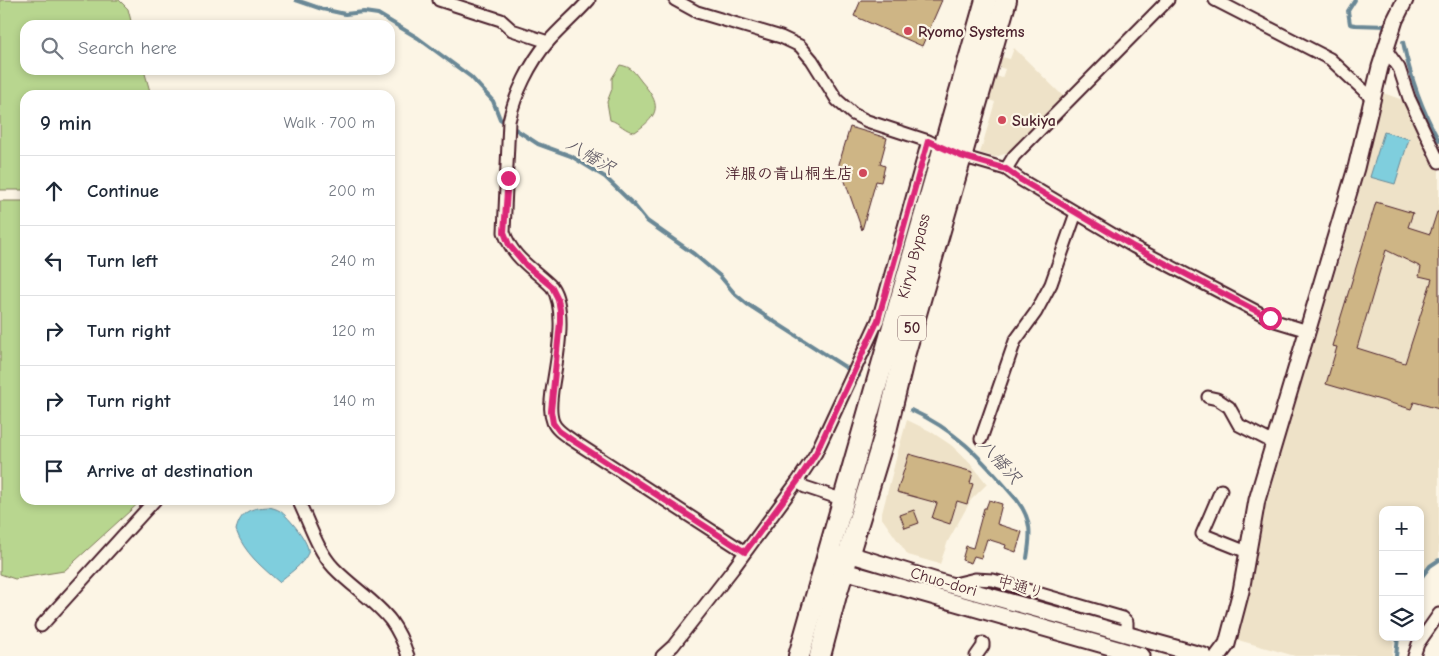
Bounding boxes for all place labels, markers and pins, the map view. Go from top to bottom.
place label: Ryomo Systems [918,23,1025,41]
marker: Ryomo Systems [902,25,914,37]
place label: Sukiya [1012,112,1056,130]
marker: Sukiya [996,114,1008,126]
place label: 洋服の青山桐生店 [725,165,853,183]
marker: 洋服の青山桐生店 [857,167,869,179]

